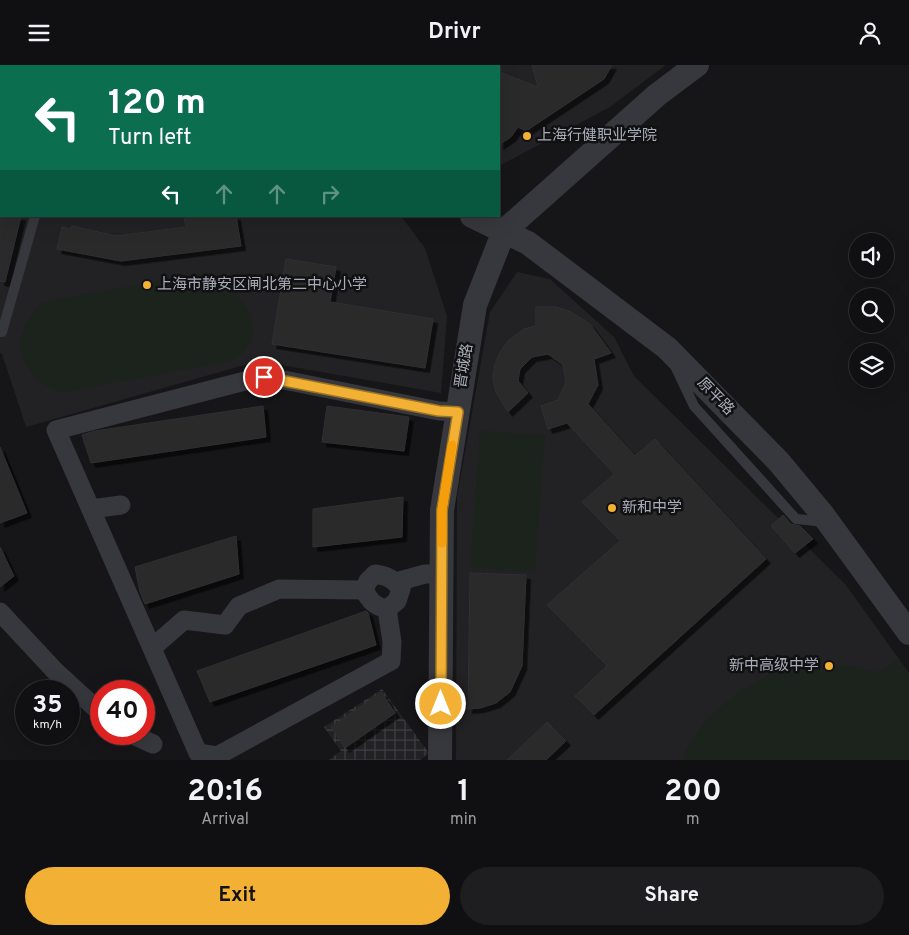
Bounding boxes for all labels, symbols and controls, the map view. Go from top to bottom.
icon: menu [25,19,53,47]
text: Drivr [428,19,481,46]
icon: person [856,19,884,47]
text: 120 m [108,82,206,126]
icon: left [25,85,90,150]
text: Turn left [108,125,191,152]
place label: 上海行健职业学院 [537,127,657,146]
marker: 上海行健职业学院 [521,130,533,142]
icon: left [157,180,185,208]
icon: ahead [210,180,238,208]
icon: ahead [263,180,291,208]
icon: right [316,180,344,208]
map controls [849,233,894,388]
button: sound [849,233,894,278]
place label: 上海市静安区闸北第二中心小学 [157,275,367,295]
marker: 上海市静安区闸北第二中心小学 [141,279,153,291]
button: search [849,288,894,333]
street label: 晋城路 [452,342,478,390]
button: layers [849,343,894,388]
pin [243,356,285,398]
icon: arrive [250,363,278,391]
street label: 原平路 [693,374,737,420]
place label: 新和中学 [622,499,682,518]
marker: 新和中学 [606,502,618,514]
place label: 新中高级中学 [729,657,819,676]
marker: 新中高级中学 [823,660,835,672]
position arrow [414,677,466,729]
speed limit sign: 40 [90,680,155,745]
text: 35 [32,690,63,722]
text: km/h [33,717,62,733]
text: 20:16 [187,774,263,811]
text: 1 [457,774,469,811]
text: 200 [664,774,722,811]
text: Arrival [201,810,249,830]
text: min [450,810,477,830]
text: m [686,810,700,830]
button: Exit [25,867,450,925]
button: Share [460,867,884,925]

